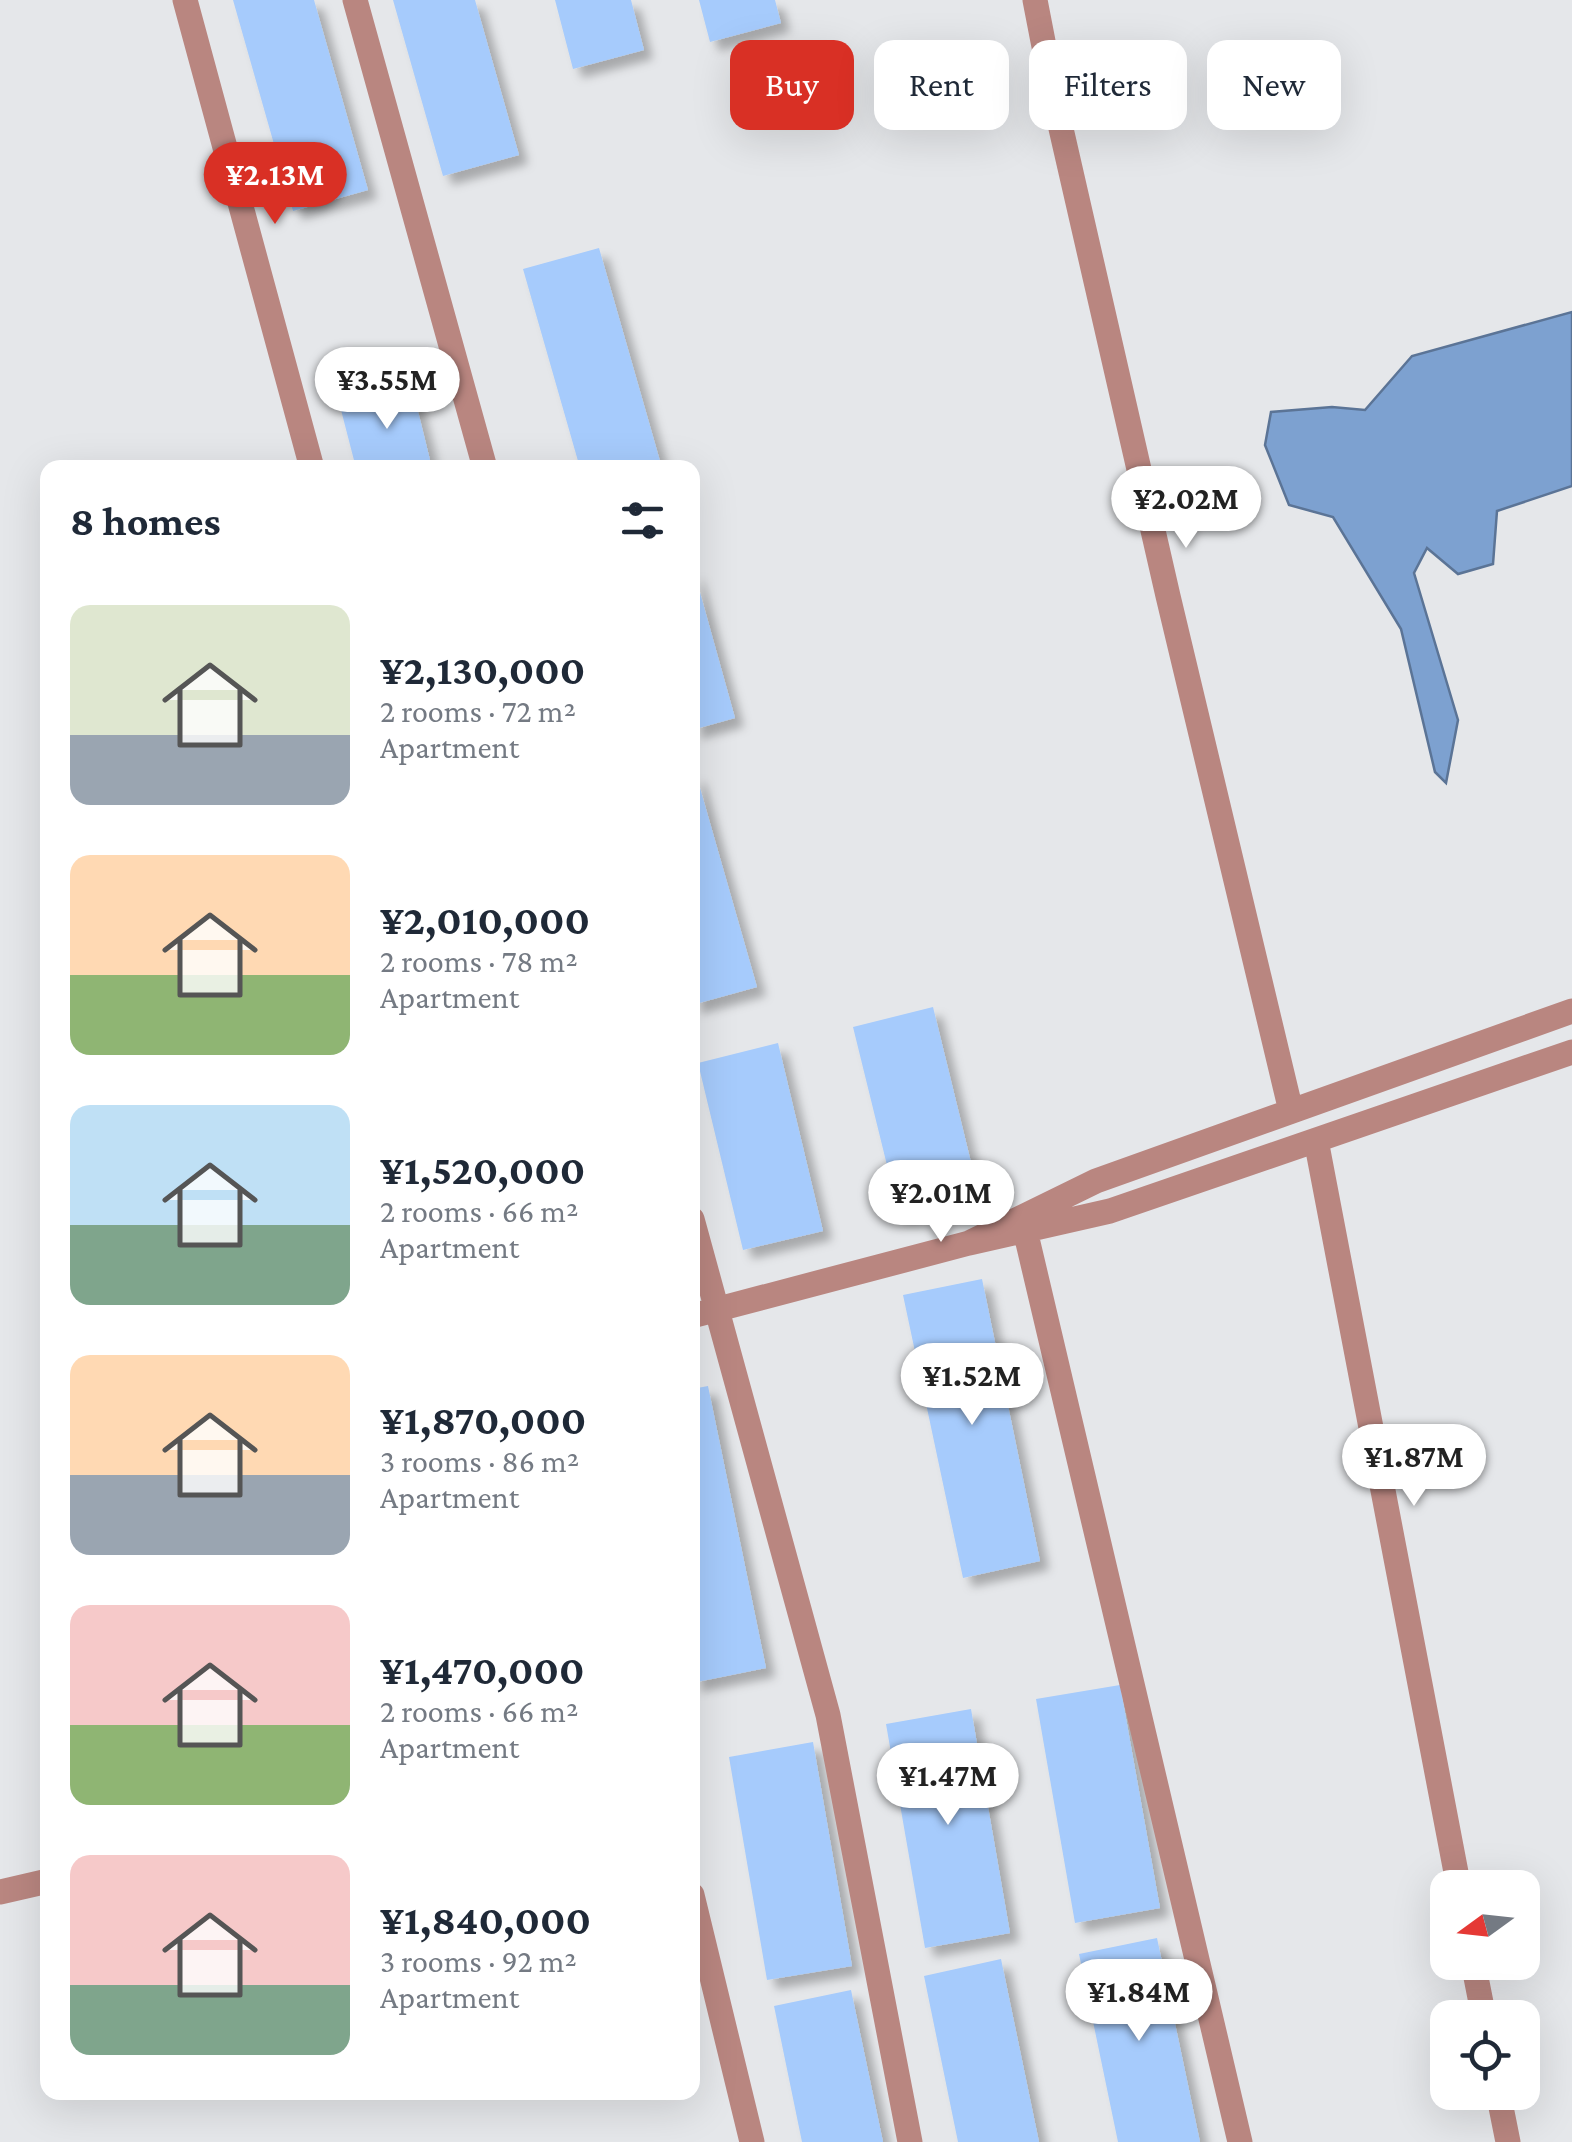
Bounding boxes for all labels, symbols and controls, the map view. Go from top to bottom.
chip: Buy [730,40,854,130]
chip: Rent [874,40,1009,130]
chip: Filters [1029,40,1187,130]
chip: New [1207,40,1341,130]
pin: ¥2.13M [194,142,356,227]
text: ¥2.13M [226,156,324,192]
pin: ¥3.55M [306,347,468,432]
text: ¥3.55M [337,361,437,397]
pin: ¥2.02M [1105,466,1267,551]
text: ¥2.02M [1133,480,1239,516]
icon: filters [615,493,670,548]
text: 8 homes [70,497,221,544]
icon: home [150,645,270,765]
text: ¥2,130,000 [380,646,585,693]
text: 2 rooms · 72 m² [380,693,576,729]
text: Apartment [380,729,519,765]
icon: home [150,895,270,1015]
text: ¥2,010,000 [380,896,590,943]
text: 2 rooms · 78 m² [380,943,578,979]
text: Apartment [380,979,519,1015]
icon: home [150,1145,270,1265]
text: ¥1,520,000 [380,1146,585,1193]
pin: ¥2.01M [860,1160,1022,1245]
text: ¥2.01M [890,1174,992,1210]
text: 2 rooms · 66 m² [380,1193,578,1229]
text: Apartment [380,1229,519,1265]
pin: ¥1.52M [891,1343,1053,1428]
text: ¥1.52M [923,1357,1021,1393]
icon: home [150,1395,270,1515]
text: ¥1,870,000 [380,1396,586,1443]
pin: ¥1.87M [1333,1424,1495,1509]
text: ¥1.87M [1364,1438,1464,1474]
text: 3 rooms · 86 m² [380,1443,579,1479]
text: Apartment [380,1479,519,1515]
icon: home [150,1645,270,1765]
text: ¥1,470,000 [380,1646,585,1693]
text: 2 rooms · 66 m² [380,1693,578,1729]
text: Apartment [380,1729,519,1765]
pin: ¥1.47M [867,1743,1029,1828]
text: ¥1.47M [899,1757,997,1793]
north arrow [1430,1870,1540,1980]
map controls [1430,1870,1540,2110]
icon: home [150,1895,270,2015]
text: ¥1,840,000 [380,1896,591,1943]
text: 3 rooms · 92 m² [380,1943,577,1979]
pin: ¥1.84M [1058,1959,1220,2044]
text: ¥1.84M [1088,1973,1190,2009]
text: Apartment [380,1979,519,2015]
button: locate [1430,2000,1540,2110]

